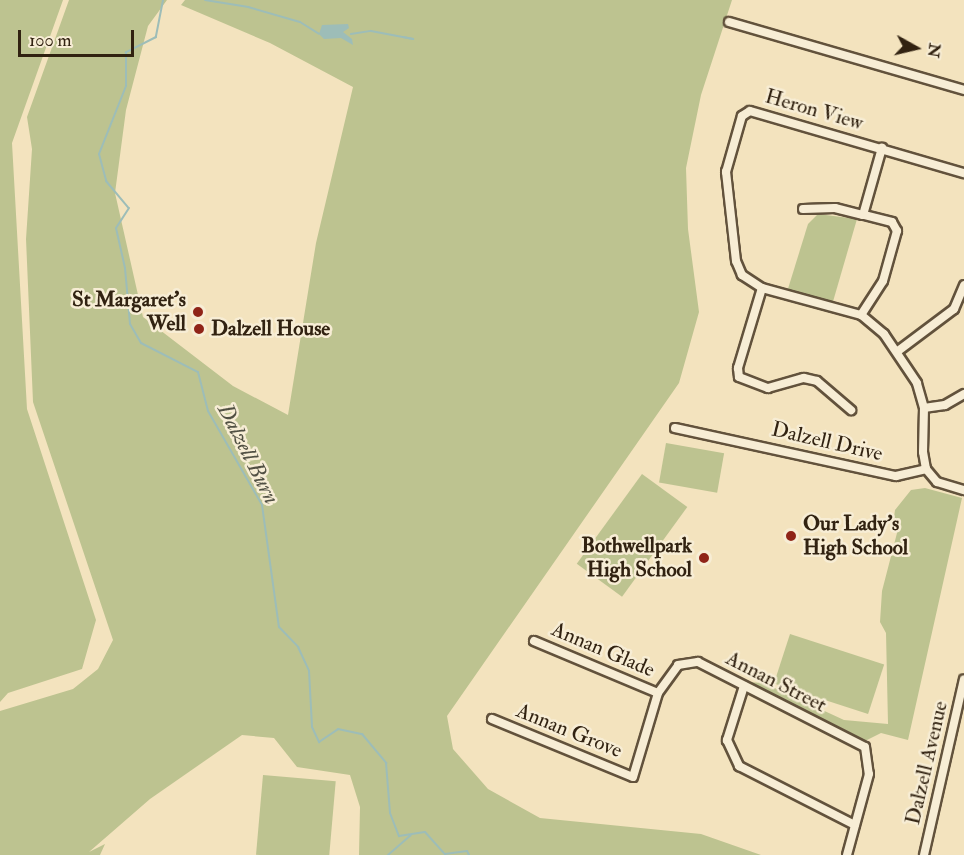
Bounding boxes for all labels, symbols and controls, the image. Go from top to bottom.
scale bar [21,18,136,56]
north arrow [886,18,946,78]
text: 100 m [29,29,72,52]
text: N [923,42,945,59]
street label: Heron View [762,84,866,136]
place label: St Margaret's Well [72,287,186,337]
marker: St Margaret's Well [191,305,205,319]
place label: Dalzell House [211,316,330,342]
marker: Dalzell House [192,322,206,336]
water label: Dalzell Burn [212,399,284,509]
street label: Dalzell Drive [769,417,885,467]
place label: Our Lady's High School [803,511,908,561]
marker: Our Lady's High School [784,529,798,543]
place label: Bothwellpark High School [581,533,692,583]
marker: Bothwellpark High School [697,551,711,565]
street label: Annan Glade [548,617,658,683]
street label: Annan Street [722,646,830,718]
street label: Annan Grove [512,698,626,764]
street label: Dalzell Avenue [901,699,953,827]

